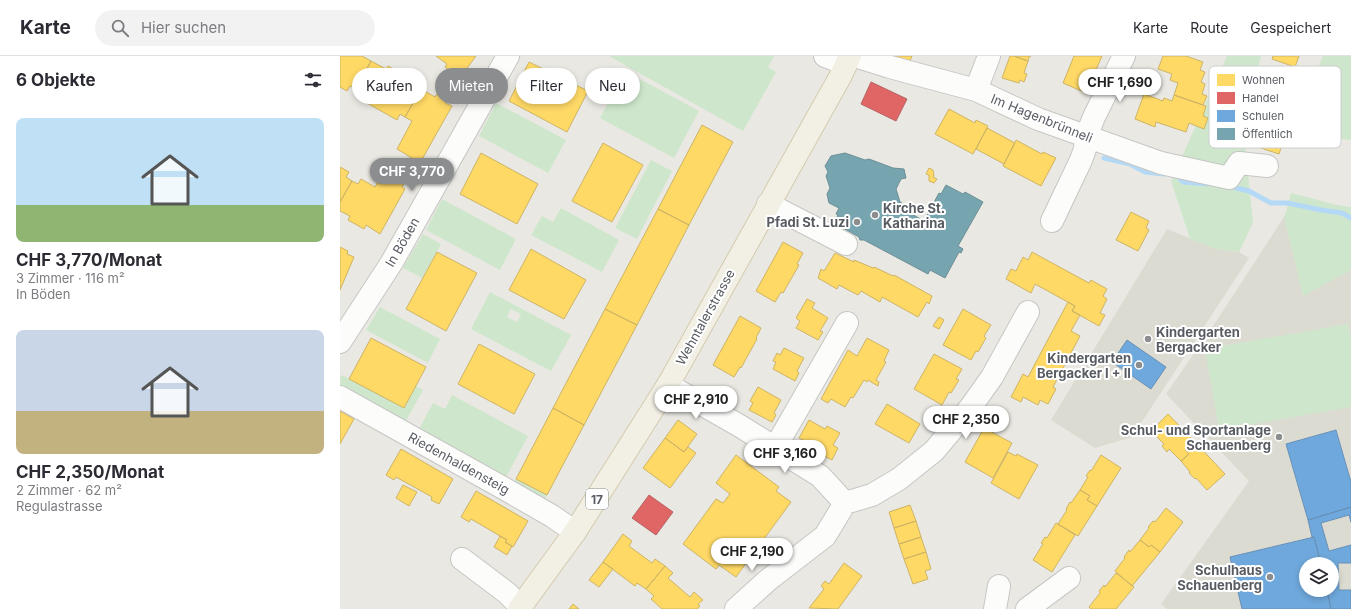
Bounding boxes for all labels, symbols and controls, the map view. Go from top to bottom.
search box [95,10,375,46]
text: Karte [20,16,71,39]
icon: search [109,17,131,39]
text: Hier suchen [141,18,226,37]
text: Karte [1133,19,1168,36]
text: Route [1190,19,1228,36]
text: Gespeichert [1250,19,1331,36]
legend [1209,66,1341,148]
chip: Kaufen [352,68,427,104]
chip: Mieten [435,68,508,104]
chip: Filter [516,68,577,104]
chip: Neu [585,68,640,104]
icon: filters [302,69,324,91]
pin: CHF 1,690 [1074,69,1166,103]
text: 6 Objekte [16,70,96,90]
text: Wohnen [1242,73,1285,87]
text: CHF 1,690 [1087,74,1153,90]
street label: Im Hagenbrünneli [989,90,1095,146]
text: Handel [1242,91,1279,105]
text: Schulen [1242,109,1284,123]
text: Öffentlich [1242,127,1292,141]
icon: home [134,144,206,216]
pin: CHF 3,770 [366,158,458,192]
text: CHF 3,770 [379,163,445,179]
place label: Kirche St. Katharina [883,200,945,231]
marker: Kirche St. Katharina [870,210,880,220]
street label: In Böden [381,214,423,270]
place label: Pfadi St. Luzi [767,214,849,230]
marker: Pfadi St. Luzi [852,217,862,227]
text: CHF 3,770/Monat [16,250,162,270]
street label: Wehntalerstrasse [672,266,738,368]
text: 3 Zimmer · 116 m² [16,270,125,286]
text: In Böden [16,286,70,302]
place label: Kindergarten Bergacker [1156,324,1240,355]
marker: Kindergarten Bergacker [1143,334,1153,344]
place label: Kindergarten Bergacker I + II [1037,350,1131,381]
icon: home [134,356,206,428]
marker: Kindergarten Bergacker I + II [1134,360,1144,370]
pin: CHF 2,910 [650,386,742,420]
text: CHF 2,910 [663,391,729,407]
pin: CHF 2,350 [920,406,1012,440]
text: CHF 2,350 [932,411,1000,427]
place label: Schul- und Sportanlage Schauenberg [1121,422,1271,453]
street label: Riedenhaldensteig [406,429,512,497]
marker: Schul- und Sportanlage Schauenberg [1274,432,1284,442]
pin: CHF 3,160 [739,440,831,474]
text: CHF 3,160 [753,445,817,461]
text: CHF 2,350/Monat [16,462,164,482]
text: 2 Zimmer · 62 m² [16,482,122,498]
road number: 17 [586,489,608,509]
text: Regulastrasse [16,498,102,514]
pin: CHF 2,190 [706,538,798,572]
text: CHF 2,190 [720,543,784,559]
map controls [1299,557,1339,597]
button: layers [1299,557,1339,597]
place label: Schulhaus Schauenberg [1177,562,1262,593]
marker: Schulhaus Schauenberg [1265,572,1275,582]

